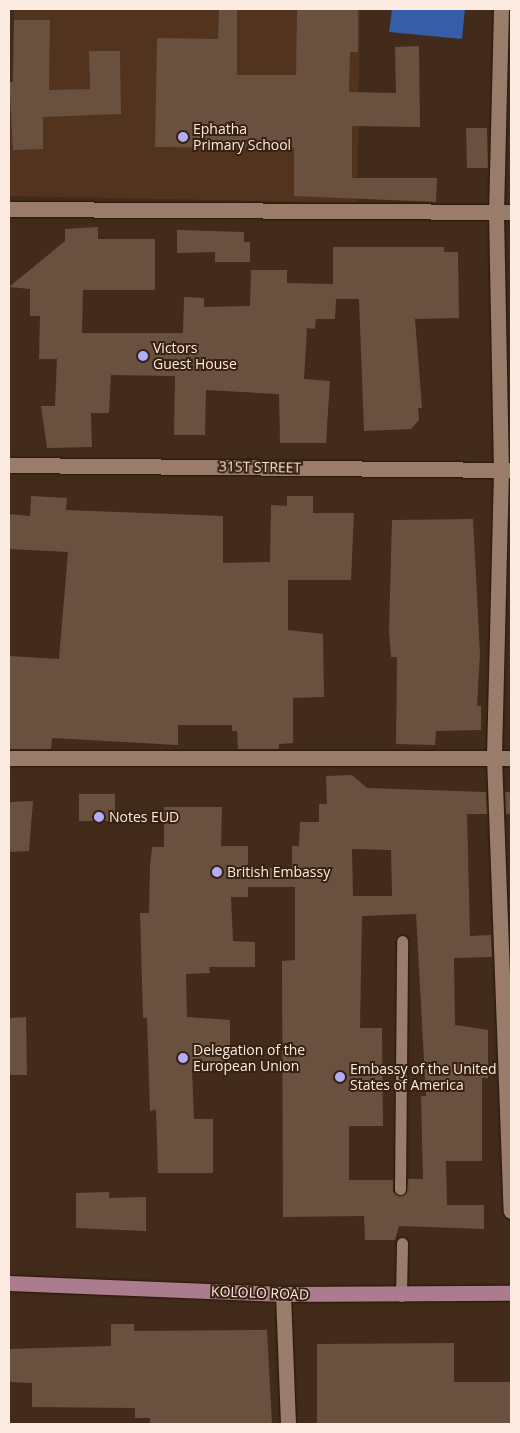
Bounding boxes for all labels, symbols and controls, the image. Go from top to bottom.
place label: Ephatha Primary School [193,121,291,154]
marker: Ephatha Primary School [177,131,189,143]
place label: Victors Guest House [153,340,237,372]
marker: Victors Guest House [137,350,149,362]
street label: 31ST STREET [219,458,301,476]
place label: Notes EUD [109,809,179,825]
marker: Notes EUD [93,811,105,823]
place label: British Embassy [227,864,330,880]
marker: British Embassy [211,866,223,878]
place label: Delegation of the European Union [193,1042,305,1074]
marker: Delegation of the European Union [177,1052,189,1064]
place label: Embassy of the United States of America [350,1061,497,1094]
marker: Embassy of the United States of America [334,1071,346,1083]
street label: KOLOLO ROAD [211,1283,309,1303]

